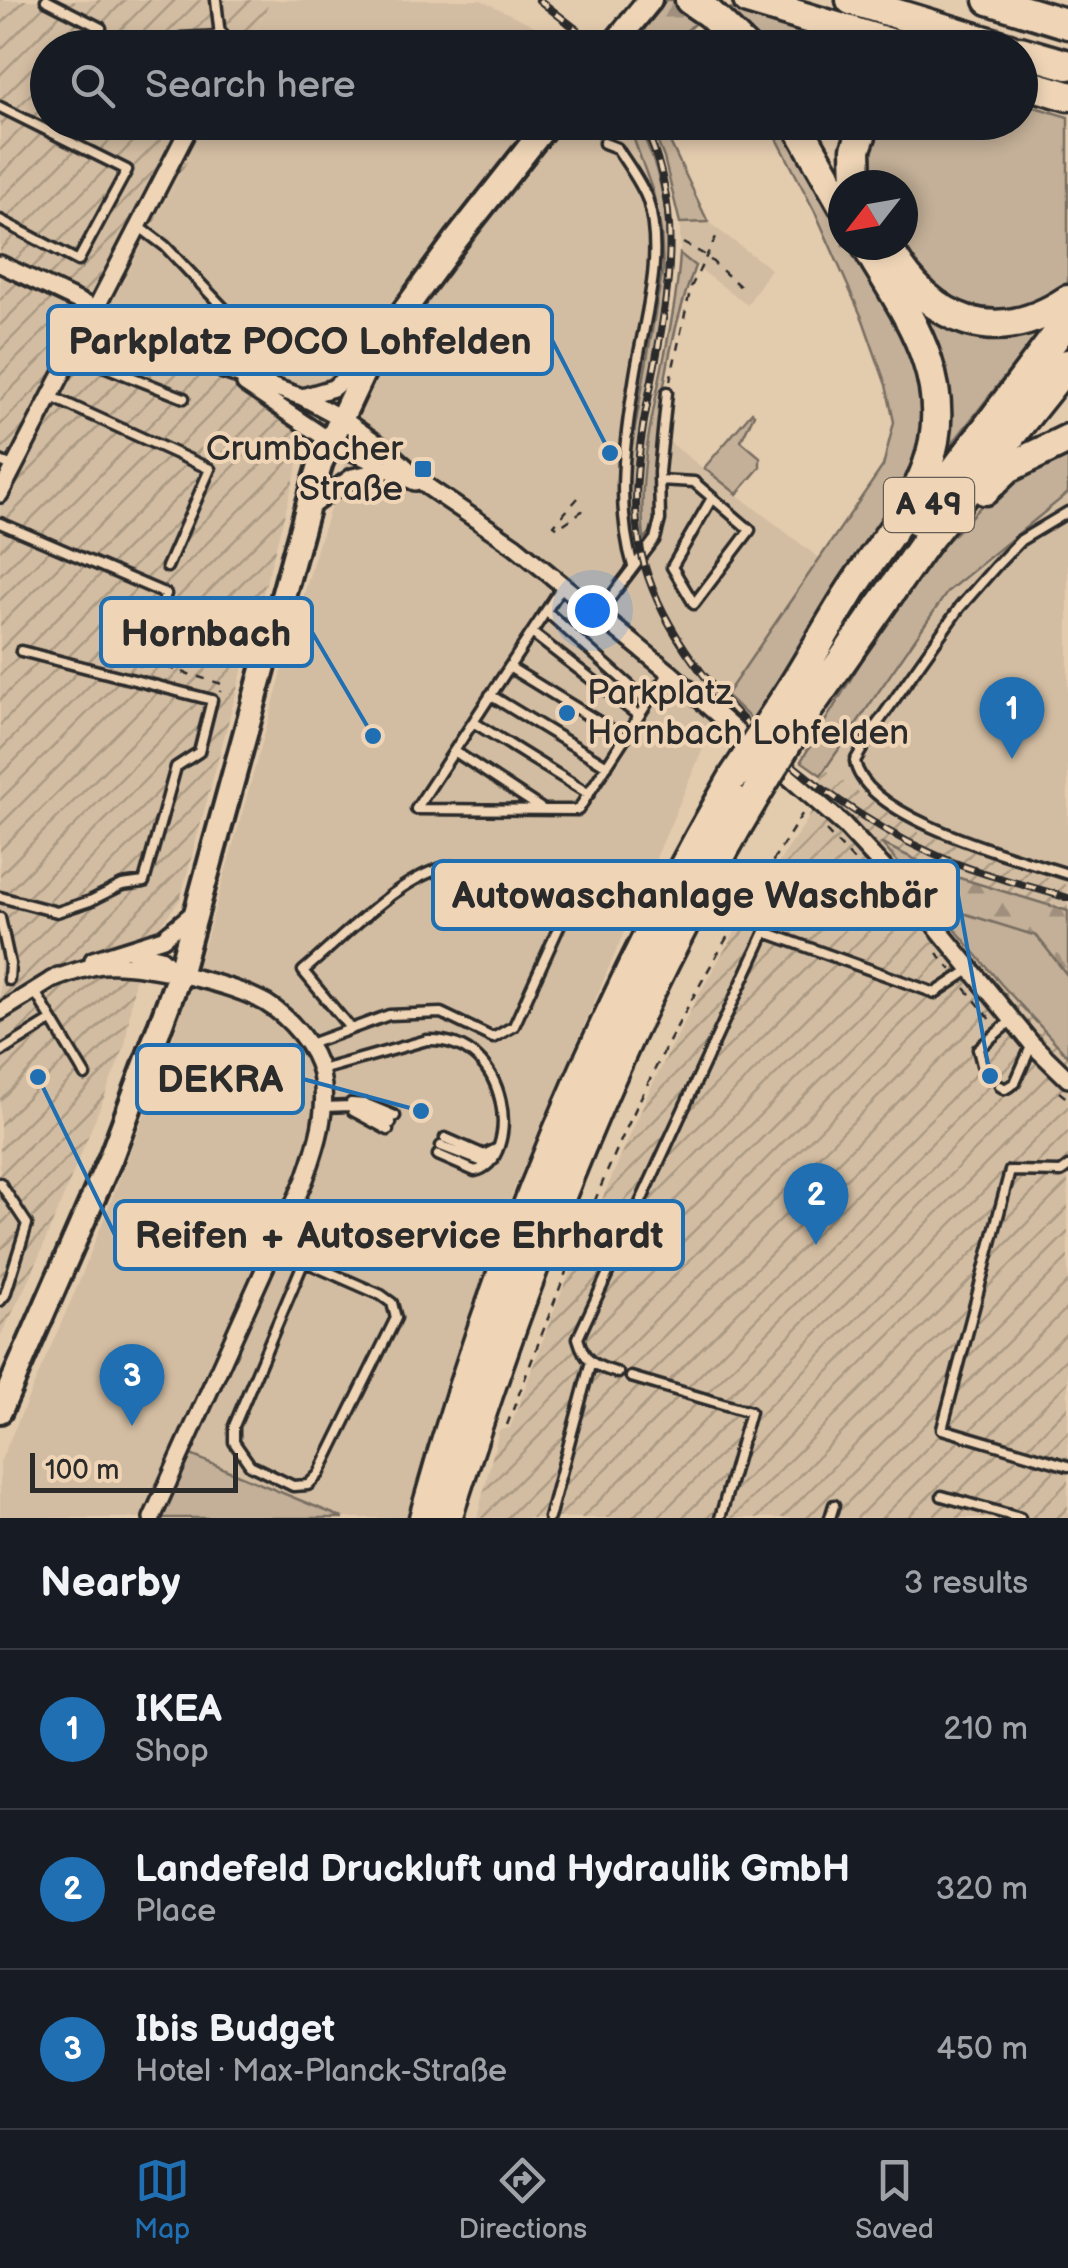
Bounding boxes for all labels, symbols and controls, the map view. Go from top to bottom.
search box [30,30,1038,140]
icon: search [65,58,120,113]
text: Search here [145,63,356,108]
north arrow [828,170,918,260]
callout: Parkplatz POCO Lohfelden [48,306,552,374]
text: Parkplatz POCO Lohfelden [68,320,532,365]
place label: Crumbacher Straße [206,428,404,511]
marker: Crumbacher Straße [412,458,434,480]
road number: A 49 [884,478,974,532]
your location [567,585,618,636]
callout: Hornbach [101,598,312,666]
text: Hornbach [121,612,291,657]
place label: Parkplatz Hornbach Lohfelden [587,672,909,755]
pin: 1 [980,676,1044,759]
marker: Parkplatz Hornbach Lohfelden [556,702,578,724]
callout: Autowaschanlage Waschbär [433,861,958,929]
text: Autowaschanlage Waschbär [451,874,939,919]
callout: DEKRA [137,1045,303,1113]
text: DEKRA [157,1058,284,1103]
pin: 2 [784,1162,848,1245]
callout: Reifen + Autoservice Ehrhardt [115,1201,683,1269]
text: Reifen + Autoservice Ehrhardt [135,1214,664,1259]
pin: 3 [100,1344,164,1426]
scale bar [30,1448,238,1492]
text: 100 m [45,1454,119,1487]
text: Nearby [40,1558,180,1609]
text: 3 results [904,1564,1028,1603]
text: IKEA [135,1687,222,1732]
text: 1 [66,1710,79,1749]
text: 210 m [943,1710,1028,1749]
text: Shop [135,1732,209,1771]
text: Landefeld Druckluft und Hydraulik GmbH [135,1847,850,1892]
text: 2 [63,1870,82,1909]
text: 320 m [936,1870,1028,1909]
text: Place [135,1892,216,1931]
text: Ibis Budget [135,2007,335,2052]
text: 3 [63,2030,82,2069]
text: 450 m [936,2030,1028,2069]
text: Hotel · Max-Planck-Straße [135,2052,507,2091]
tab: Map [134,2153,190,2246]
tab: Directions [458,2153,587,2246]
tab: Saved [855,2153,934,2246]

